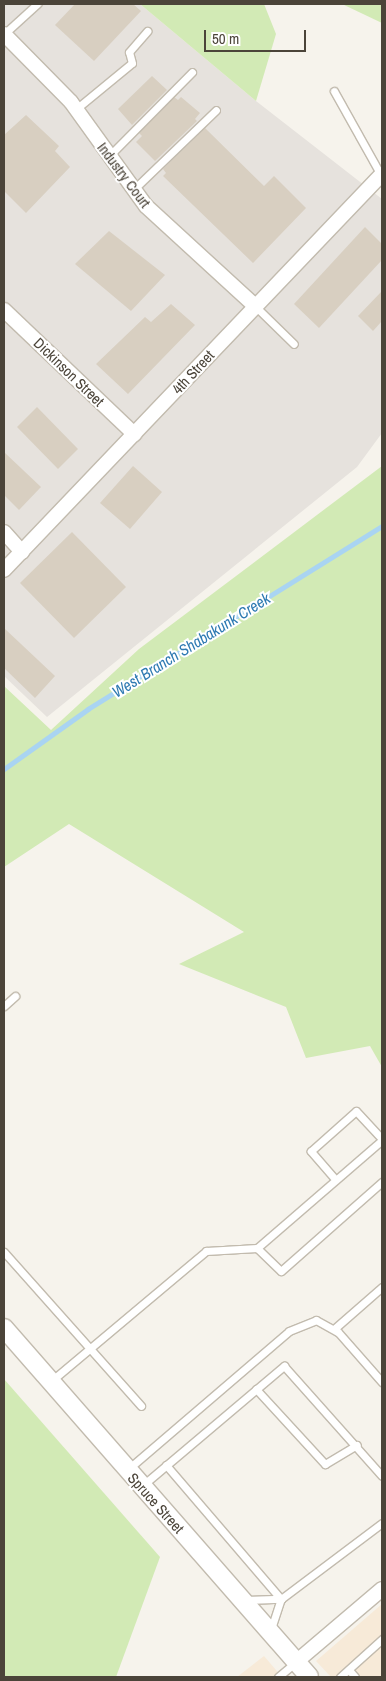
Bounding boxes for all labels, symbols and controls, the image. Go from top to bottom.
scale bar [206,20,308,52]
text: 50 m [212,28,239,49]
street label: Industry Court [94,139,154,211]
street label: Dickinson Street [30,334,108,410]
street label: 4th Street [168,346,218,398]
water label: West Branch Shabakunk Creek [108,588,274,702]
street label: Spruce Street [124,1469,188,1537]

